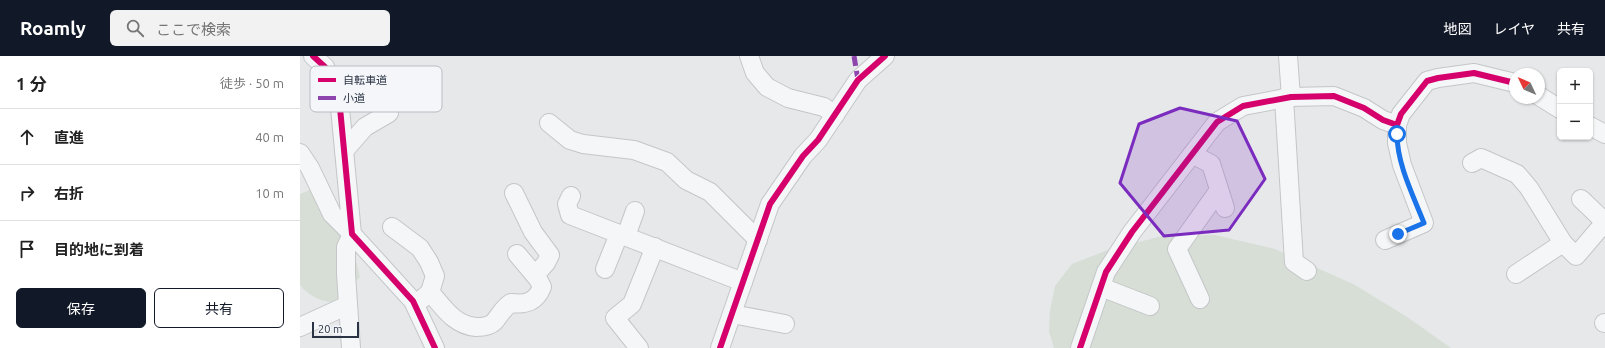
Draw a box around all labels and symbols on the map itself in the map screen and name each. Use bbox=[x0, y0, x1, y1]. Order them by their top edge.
legend bbox=[310, 66, 442, 112]
north arrow bbox=[1509, 68, 1545, 104]
text: 自転車道 bbox=[343, 74, 387, 86]
text: 小道 bbox=[343, 92, 365, 104]
route start bbox=[1388, 125, 1406, 143]
route end bbox=[1389, 225, 1407, 243]
scale bar bbox=[312, 320, 359, 339]

